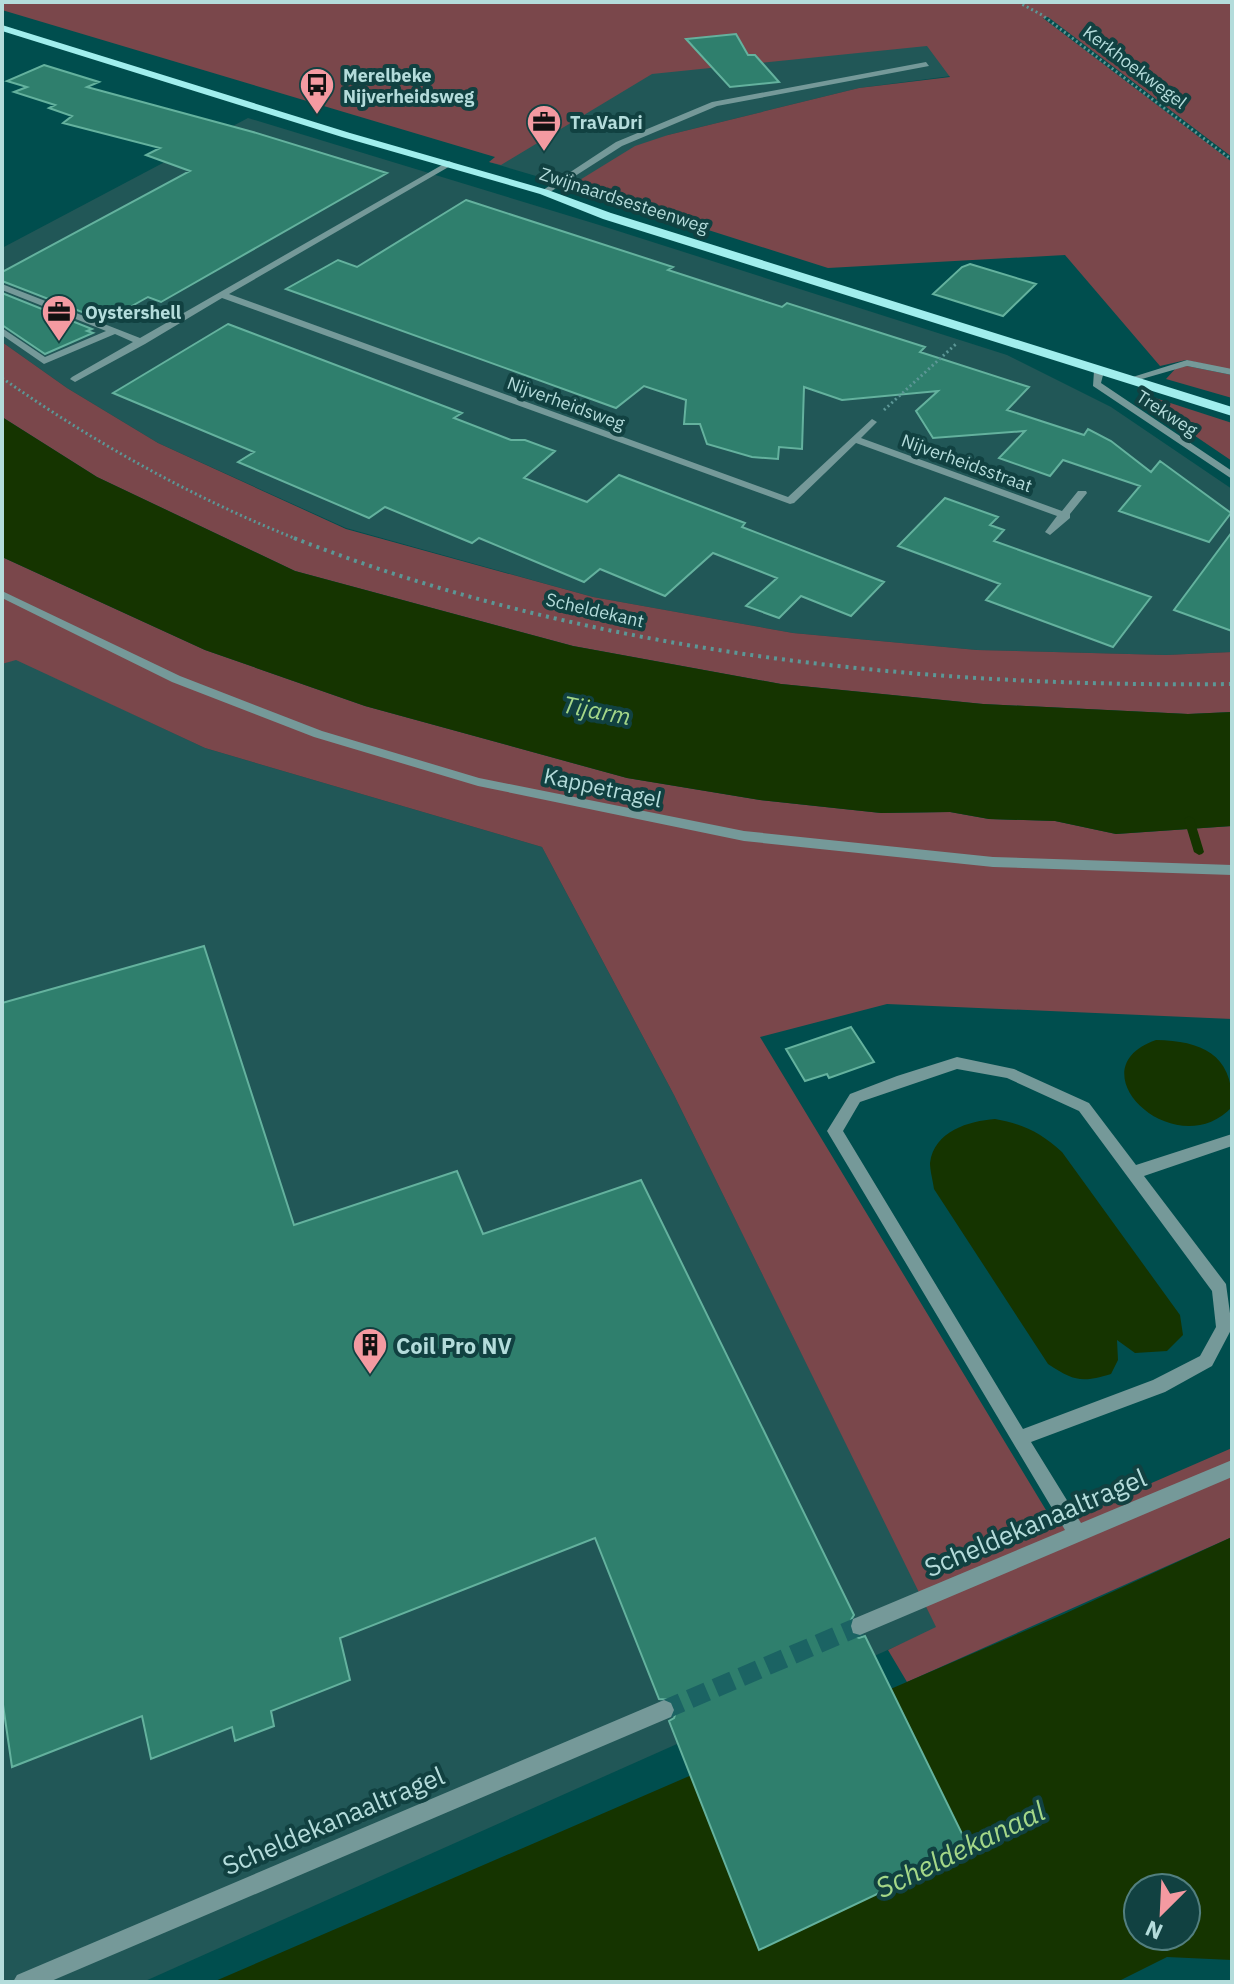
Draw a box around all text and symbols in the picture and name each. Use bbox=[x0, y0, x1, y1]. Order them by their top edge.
street label: Kerkhoekwegel bbox=[1078, 20, 1192, 114]
place label: Merelbeke Nijverheidsweg bbox=[343, 64, 474, 108]
bus stop icon: Merelbeke Nijverheidsweg bbox=[298, 66, 336, 116]
office icon: TraVaDri bbox=[525, 103, 563, 153]
place label: TraVaDri bbox=[570, 111, 643, 134]
street label: Zwijnaardsesteenweg bbox=[537, 162, 712, 238]
office icon: Oystershell bbox=[40, 293, 78, 343]
place label: Oystershell bbox=[85, 301, 182, 324]
street label: Nijverheidsweg bbox=[504, 371, 629, 435]
street label: Trekweg bbox=[1132, 385, 1202, 442]
street label: Nijverheidsstraat bbox=[898, 429, 1036, 497]
street label: Scheldekant bbox=[544, 588, 646, 632]
water label: Tijarm bbox=[560, 688, 634, 732]
street label: Kappetragel bbox=[541, 760, 665, 814]
building icon: Coil Pro NV bbox=[351, 1326, 389, 1376]
place label: Coil Pro NV bbox=[396, 1331, 512, 1360]
street label: Scheldekanaaltragel bbox=[919, 1460, 1151, 1584]
street label: Scheldekanaaltragel bbox=[217, 1758, 449, 1882]
water label: Scheldekanaal bbox=[869, 1792, 1051, 1906]
north arrow bbox=[1122, 1872, 1202, 1952]
text: N bbox=[1140, 1914, 1167, 1947]

